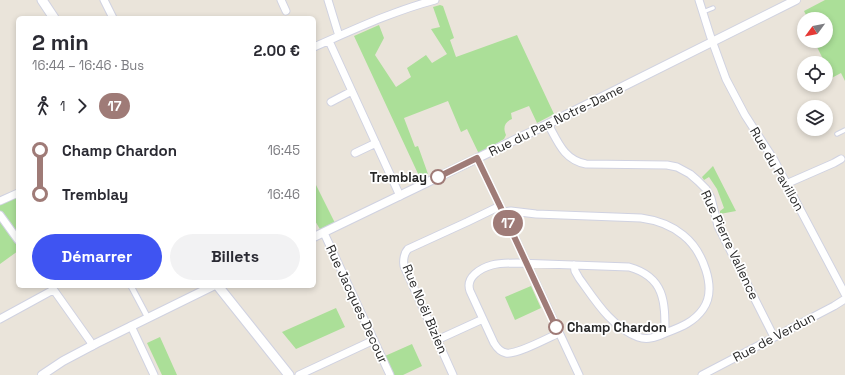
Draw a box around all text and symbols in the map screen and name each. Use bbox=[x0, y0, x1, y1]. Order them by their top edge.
north arrow bbox=[797, 12, 833, 48]
map controls bbox=[797, 12, 833, 136]
text: 2 min bbox=[32, 28, 89, 56]
text: 2.00 € bbox=[253, 41, 300, 60]
button: locate bbox=[797, 56, 833, 92]
text: 16:44 – 16:46 · Bus bbox=[32, 57, 144, 74]
street label: Rue du Pas Notre-Dame bbox=[486, 80, 626, 160]
icon: walk bbox=[32, 95, 54, 117]
icon: forward bbox=[71, 95, 93, 117]
text: 17 bbox=[107, 97, 122, 115]
text: 1 bbox=[60, 98, 65, 115]
button: layers bbox=[797, 100, 833, 136]
street label: Rue du Pavillon bbox=[746, 124, 808, 214]
text: Champ Chardon bbox=[62, 141, 177, 160]
text: 16:45 bbox=[267, 142, 300, 159]
place label: Tremblay bbox=[370, 169, 427, 186]
marker: Tremblay bbox=[430, 169, 446, 185]
text: Tremblay bbox=[62, 185, 128, 204]
text: 16:46 bbox=[267, 186, 300, 203]
street label: Rue Pierre Vallence bbox=[697, 188, 763, 302]
line badge: 17 bbox=[490, 210, 526, 236]
text: 17 bbox=[501, 214, 515, 232]
button: Démarrer bbox=[32, 234, 162, 280]
button: Billets bbox=[170, 234, 300, 280]
street label: Rue Jacques Decour bbox=[322, 242, 392, 366]
street label: Rue Noël Bizien bbox=[399, 262, 451, 356]
street label: Rue de Verdun bbox=[730, 308, 818, 366]
marker: Champ Chardon bbox=[548, 319, 564, 335]
place label: Champ Chardon bbox=[567, 319, 667, 336]

